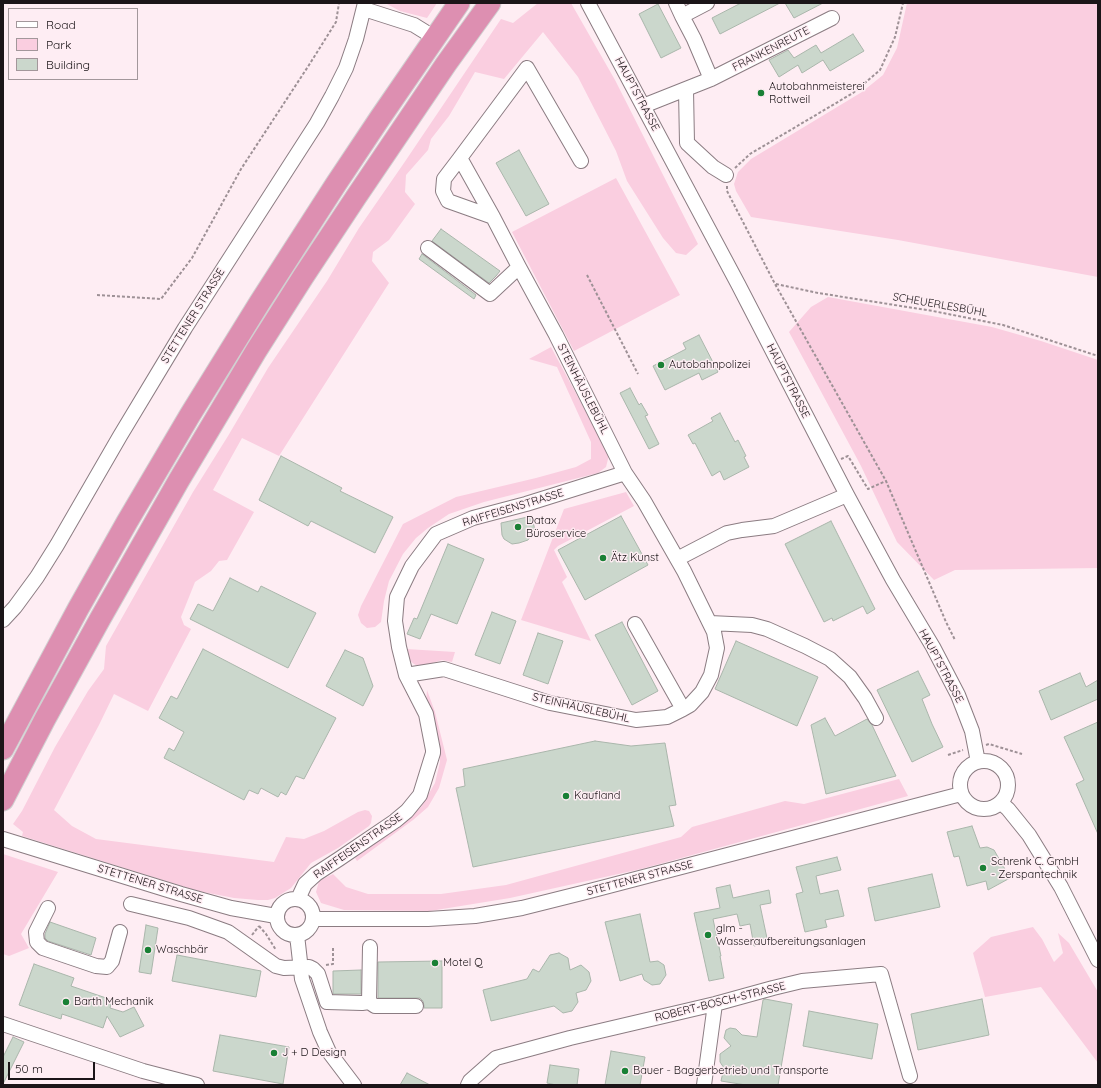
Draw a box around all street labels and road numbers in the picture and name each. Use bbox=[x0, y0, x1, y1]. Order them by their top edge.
street label: FRANKENREUTE bbox=[730, 24, 812, 74]
street label: HAUPTSTRASSE bbox=[612, 55, 662, 133]
street label: STETTENER STRASSE bbox=[158, 266, 228, 366]
street label: SCHEUERLESBÜHL bbox=[892, 290, 988, 320]
street label: STEINHÄUSLEBÜHL bbox=[554, 342, 612, 436]
street label: HAUPTSTRASSE bbox=[764, 342, 812, 420]
street label: RAIFFEISENSTRASSE bbox=[461, 486, 565, 530]
street label: HAUPTSTRASSE bbox=[916, 627, 966, 705]
street label: STEINHÄUSLEBÜHL bbox=[531, 690, 631, 726]
street label: RAIFFEISENSTRASSE bbox=[311, 810, 405, 882]
street label: STETTENER STRASSE bbox=[585, 857, 695, 899]
street label: STETTENER STRASSE bbox=[96, 862, 204, 906]
street label: ROBERT-BOSCH-STRASSE bbox=[653, 979, 787, 1025]

